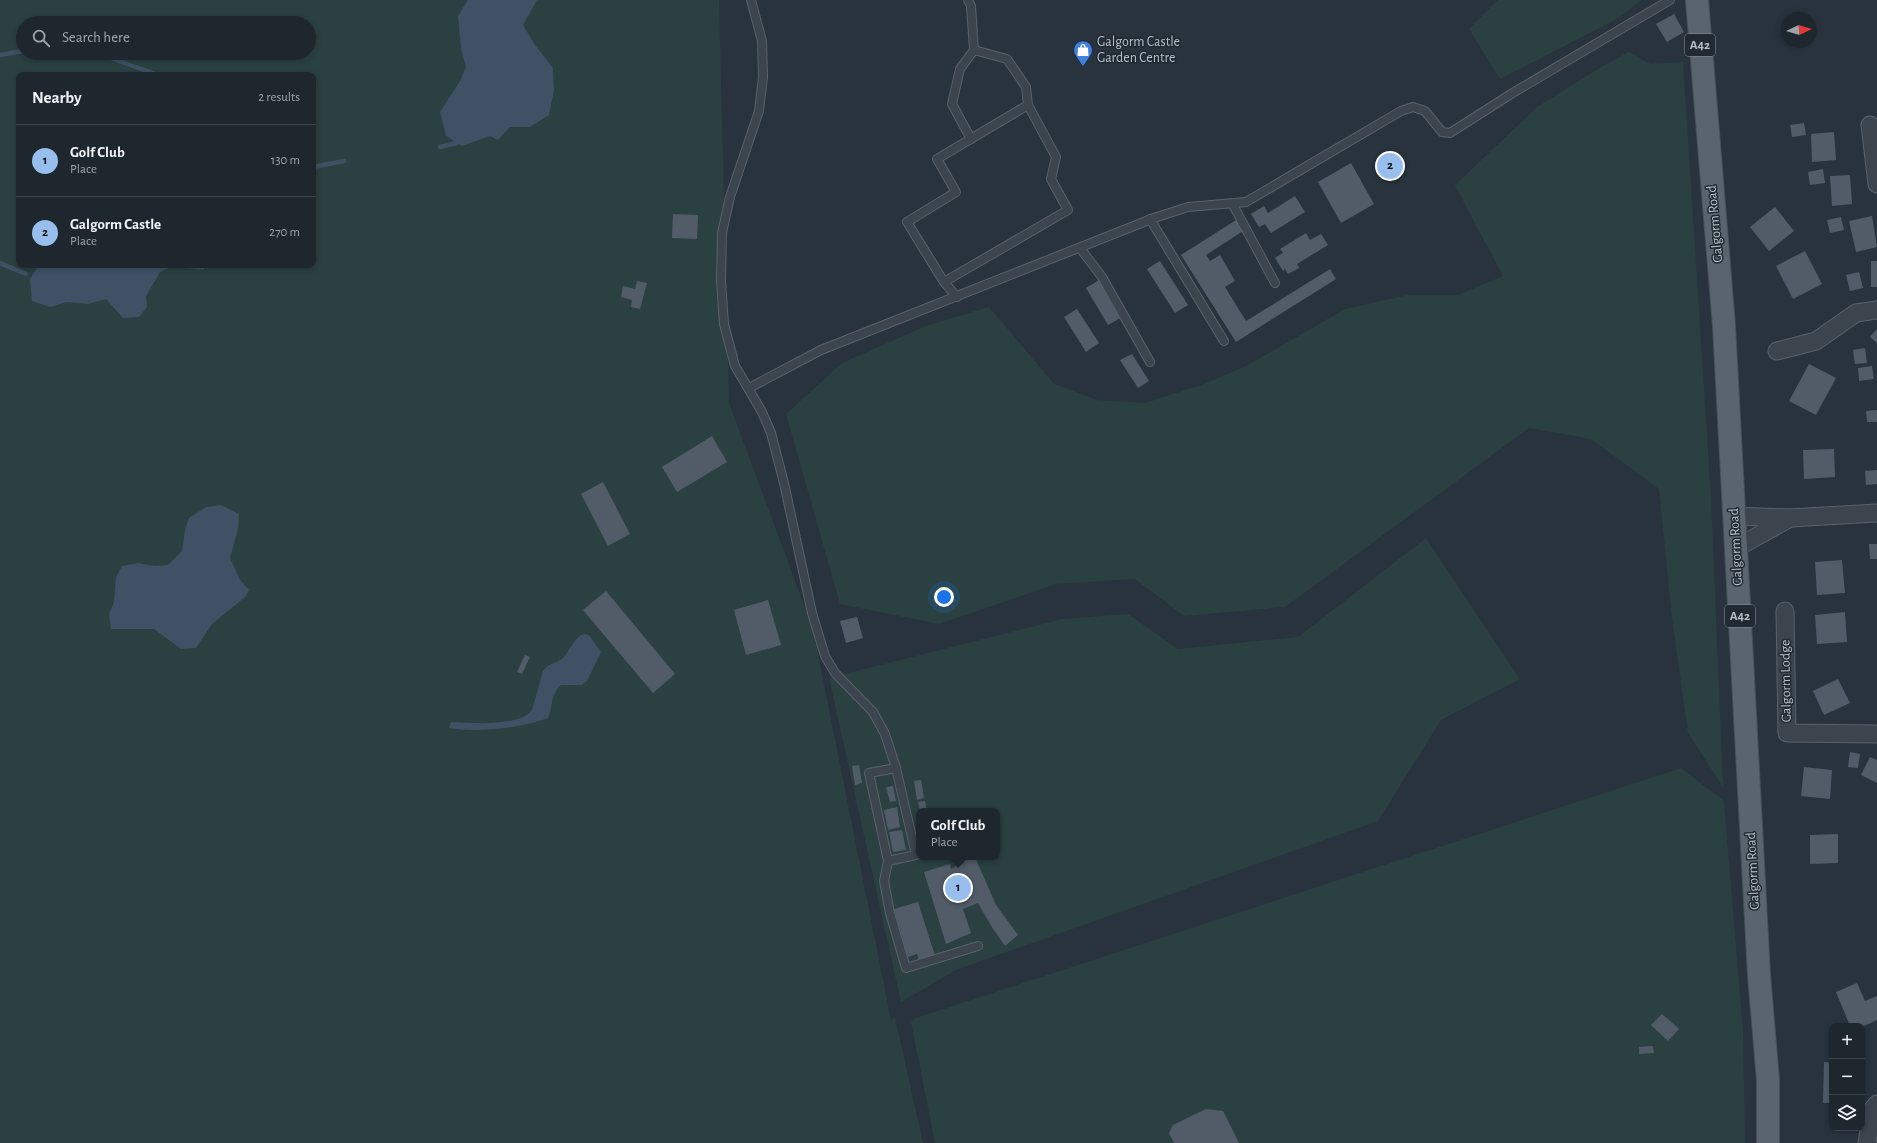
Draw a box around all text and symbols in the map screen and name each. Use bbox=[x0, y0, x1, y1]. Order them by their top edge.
north arrow bbox=[1781, 12, 1817, 48]
search box bbox=[16, 16, 316, 60]
icon: search bbox=[30, 27, 52, 49]
text: Search here bbox=[62, 30, 130, 45]
road number: A42 bbox=[1685, 34, 1715, 56]
place label: Galgorm Castle Garden Centre bbox=[1097, 35, 1180, 65]
shop icon: Galgorm Castle Garden Centre bbox=[1072, 39, 1094, 67]
text: Nearby bbox=[32, 89, 82, 106]
text: 2 results bbox=[258, 91, 300, 104]
text: Golf Club bbox=[70, 145, 125, 160]
pin: 2 bbox=[1377, 151, 1403, 181]
text: 1 bbox=[43, 154, 47, 167]
text: 130 m bbox=[271, 154, 300, 167]
text: Place bbox=[70, 163, 97, 176]
street label: Galgorm Road bbox=[1705, 185, 1725, 263]
text: Galgorm Castle bbox=[70, 217, 161, 232]
text: 2 bbox=[42, 226, 48, 239]
text: 270 m bbox=[269, 226, 300, 239]
text: Place bbox=[70, 235, 97, 248]
street label: Galgorm Road bbox=[1727, 508, 1745, 586]
your location bbox=[934, 587, 954, 607]
road number: A42 bbox=[1725, 605, 1755, 627]
street label: Galgorm Lodge bbox=[1778, 639, 1794, 723]
popup bbox=[916, 808, 1000, 860]
text: Golf Club bbox=[931, 818, 985, 833]
street label: Galgorm Road bbox=[1744, 832, 1762, 910]
text: Place bbox=[931, 836, 958, 849]
pin: 1 bbox=[945, 873, 971, 903]
map controls bbox=[1829, 1023, 1865, 1131]
button: + bbox=[1829, 1023, 1865, 1059]
button: − bbox=[1829, 1059, 1865, 1095]
button: layers bbox=[1829, 1095, 1865, 1131]

